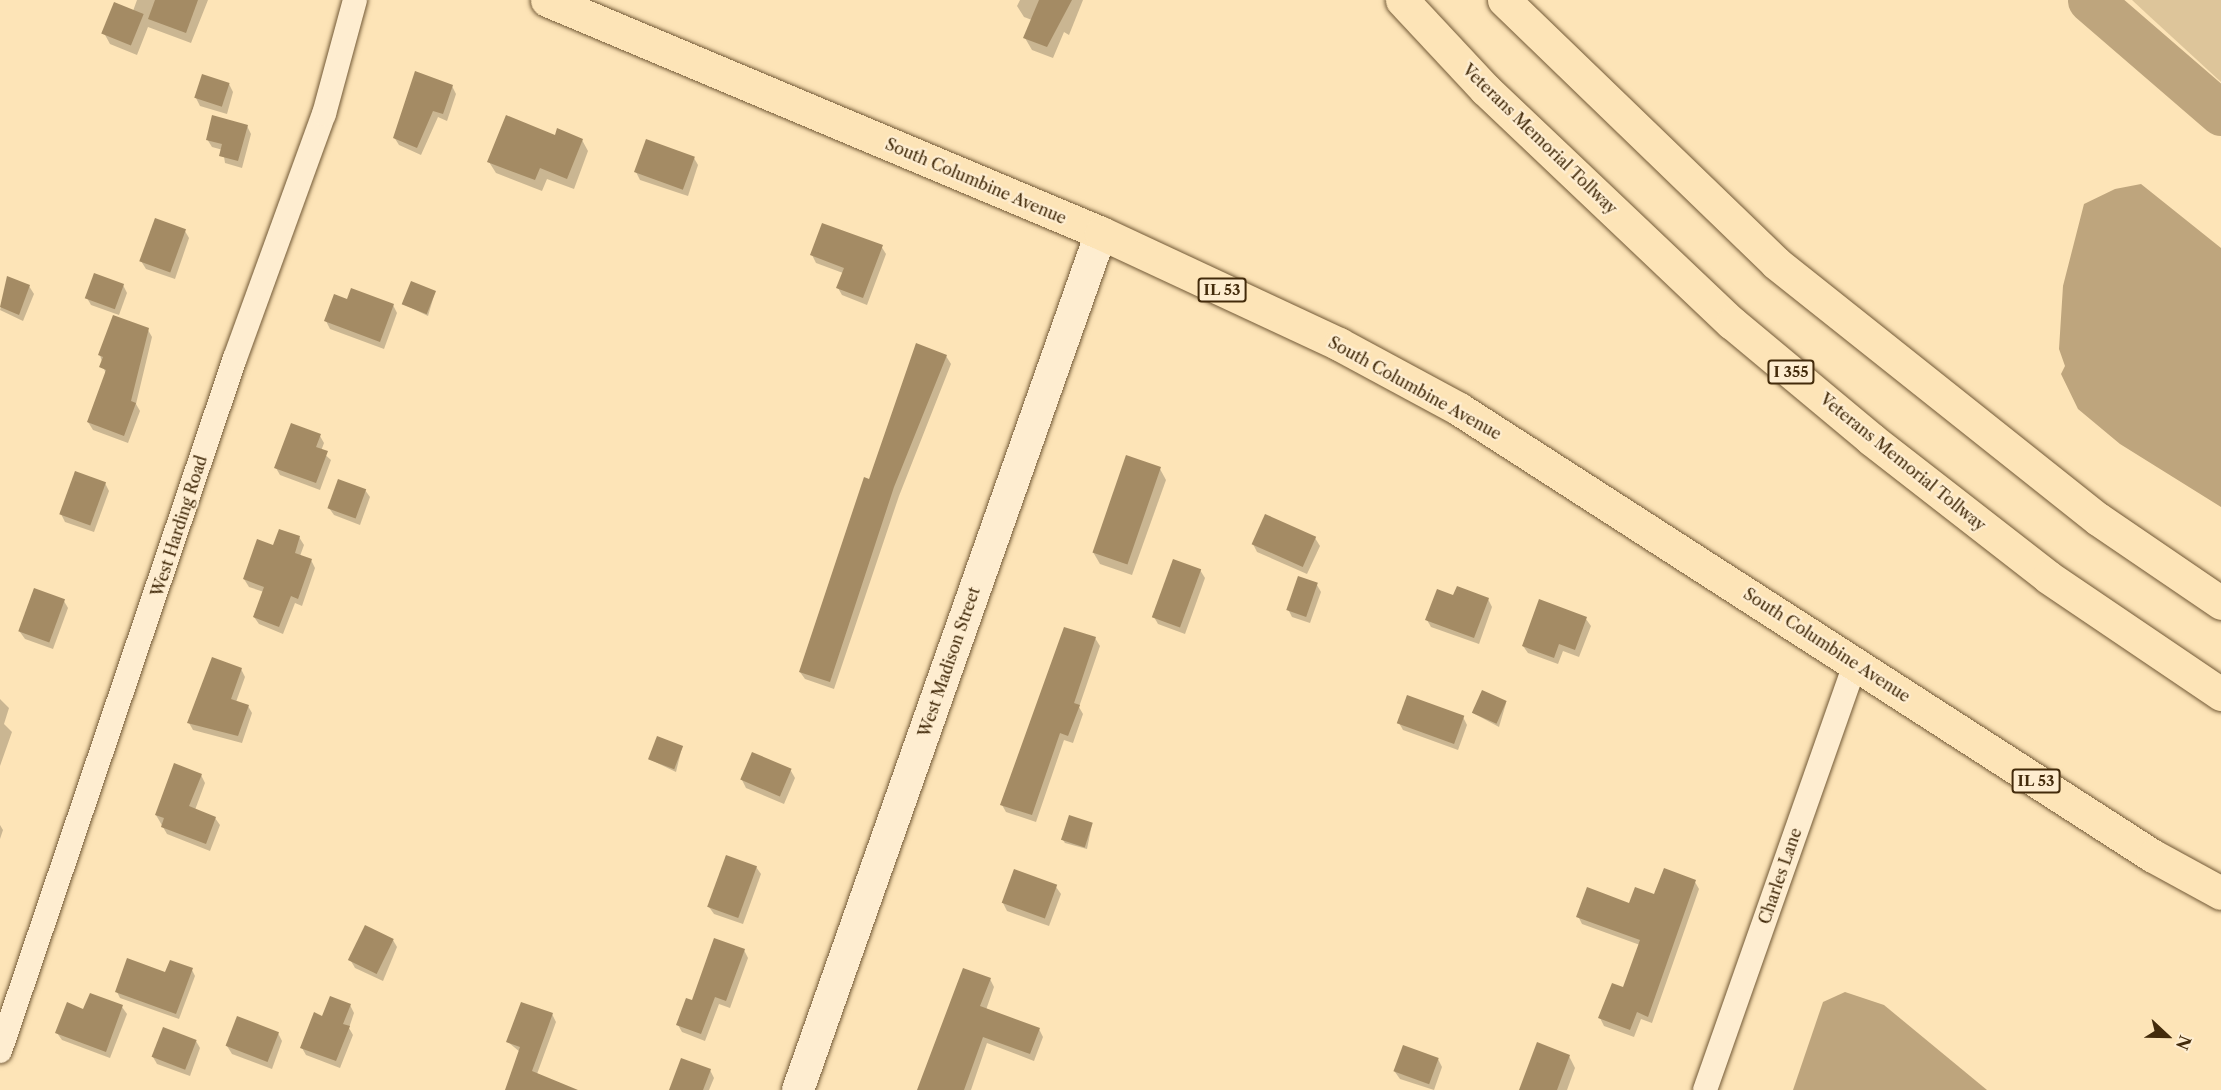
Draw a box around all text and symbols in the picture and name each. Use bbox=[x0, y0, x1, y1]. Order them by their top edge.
street label: Veterans Memorial Tollway bbox=[1459, 60, 1621, 218]
street label: South Columbine Avenue bbox=[882, 134, 1070, 228]
road number: IL 53 bbox=[1196, 278, 1248, 302]
street label: South Columbine Avenue bbox=[1325, 332, 1505, 444]
road number: I 355 bbox=[1767, 360, 1815, 384]
street label: Veterans Memorial Tollway bbox=[1816, 389, 1990, 535]
street label: West Harding Road bbox=[147, 453, 211, 599]
street label: West Madison Street bbox=[914, 584, 984, 740]
street label: South Columbine Avenue bbox=[1740, 584, 1914, 706]
road number: IL 53 bbox=[2010, 769, 2062, 793]
street label: Charles Lane bbox=[1755, 825, 1805, 927]
north arrow bbox=[2137, 1006, 2197, 1066]
text: N bbox=[2172, 1033, 2196, 1053]

